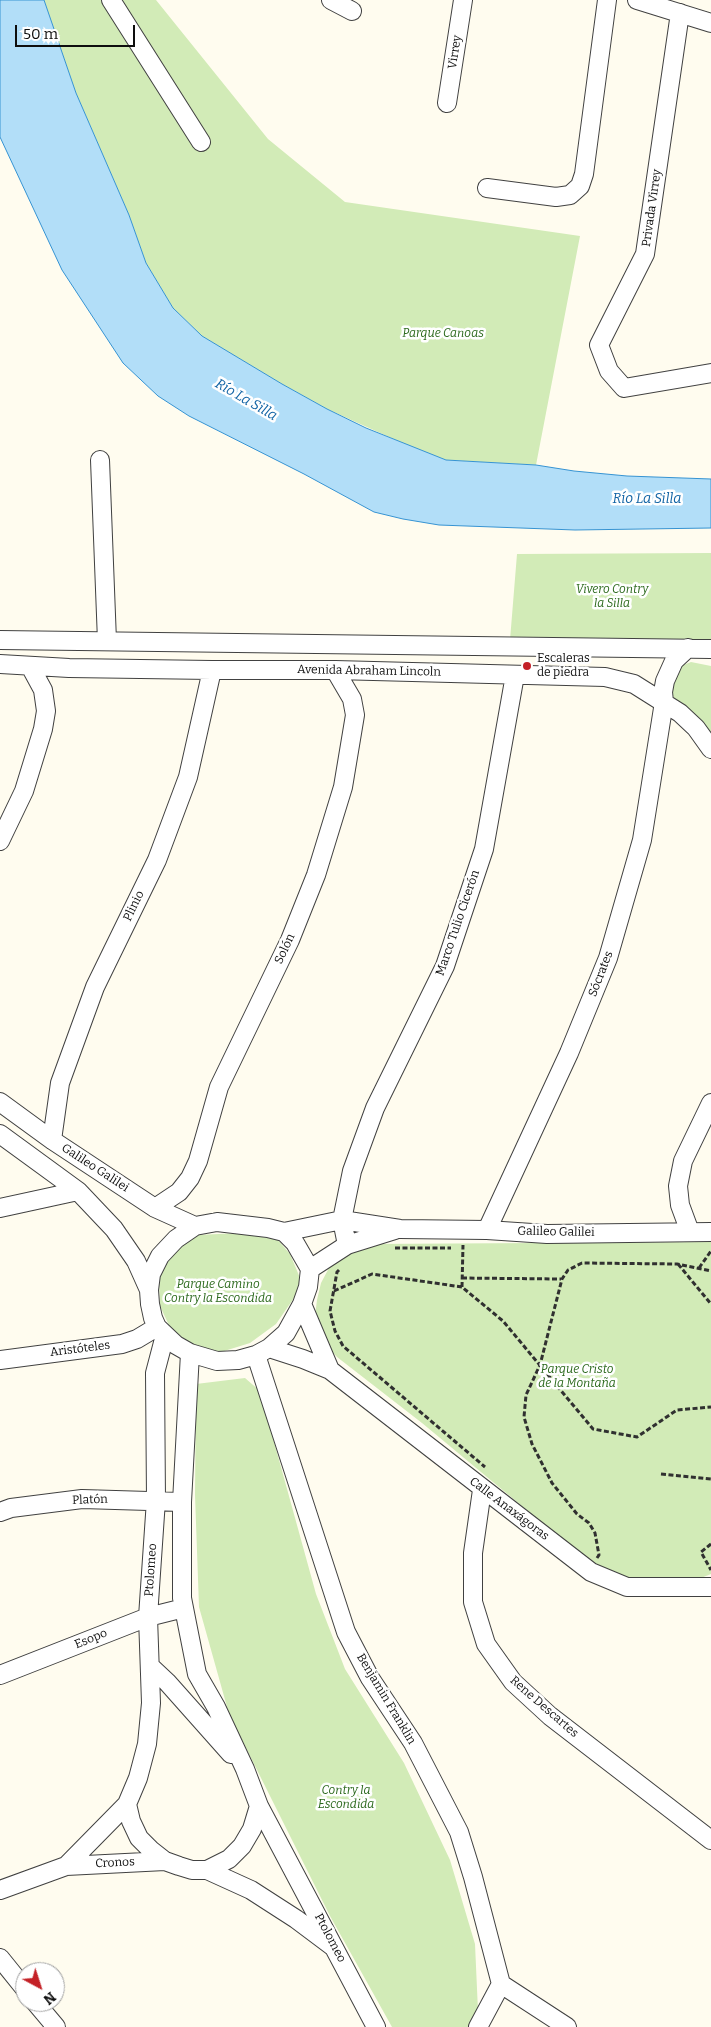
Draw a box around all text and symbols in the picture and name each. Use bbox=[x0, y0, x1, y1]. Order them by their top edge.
scale bar bbox=[18, 15, 138, 47]
text: 50 m bbox=[23, 25, 58, 43]
street label: Virrey bbox=[445, 34, 465, 70]
street label: Privada Virrey bbox=[639, 168, 665, 248]
park label: Parque Canoas bbox=[402, 327, 484, 341]
water label: Río La Silla bbox=[212, 375, 280, 425]
water label: Río La Silla bbox=[613, 491, 681, 507]
park label: Vivero Contry la Silla bbox=[576, 583, 648, 611]
place label: Escaleras de piedra bbox=[537, 652, 590, 680]
marker: Escaleras de piedra bbox=[521, 660, 533, 672]
street label: Avenida Abraham Lincoln bbox=[297, 663, 441, 679]
street label: Marco Tulio Cicerón bbox=[433, 868, 483, 978]
street label: Plinio bbox=[120, 888, 148, 924]
street label: Solón bbox=[272, 932, 298, 966]
street label: Sócrates bbox=[586, 949, 616, 999]
street label: Galileo Galilei bbox=[59, 1141, 131, 1195]
street label: Galileo Galilei bbox=[517, 1224, 595, 1240]
park label: Parque Camino Contry la Escondida bbox=[164, 1278, 272, 1306]
street label: Aristóteles bbox=[49, 1338, 111, 1360]
park label: Parque Cristo de la Montaña bbox=[538, 1363, 616, 1391]
street label: Calle Anaxágoras bbox=[466, 1474, 552, 1544]
street label: Platón bbox=[72, 1492, 108, 1508]
street label: Ptolomeo bbox=[142, 1543, 160, 1597]
street label: Esopo bbox=[73, 1626, 109, 1652]
street label: Benjamin Franklin bbox=[353, 1651, 419, 1747]
street label: Rene Descartes bbox=[507, 1673, 581, 1741]
park label: Contry la Escondida bbox=[318, 1784, 374, 1812]
street label: Cronos bbox=[95, 1855, 135, 1871]
street label: Ptolomeo bbox=[311, 1911, 349, 1965]
north arrow bbox=[15, 1962, 65, 2012]
text: N bbox=[40, 1988, 59, 2008]

